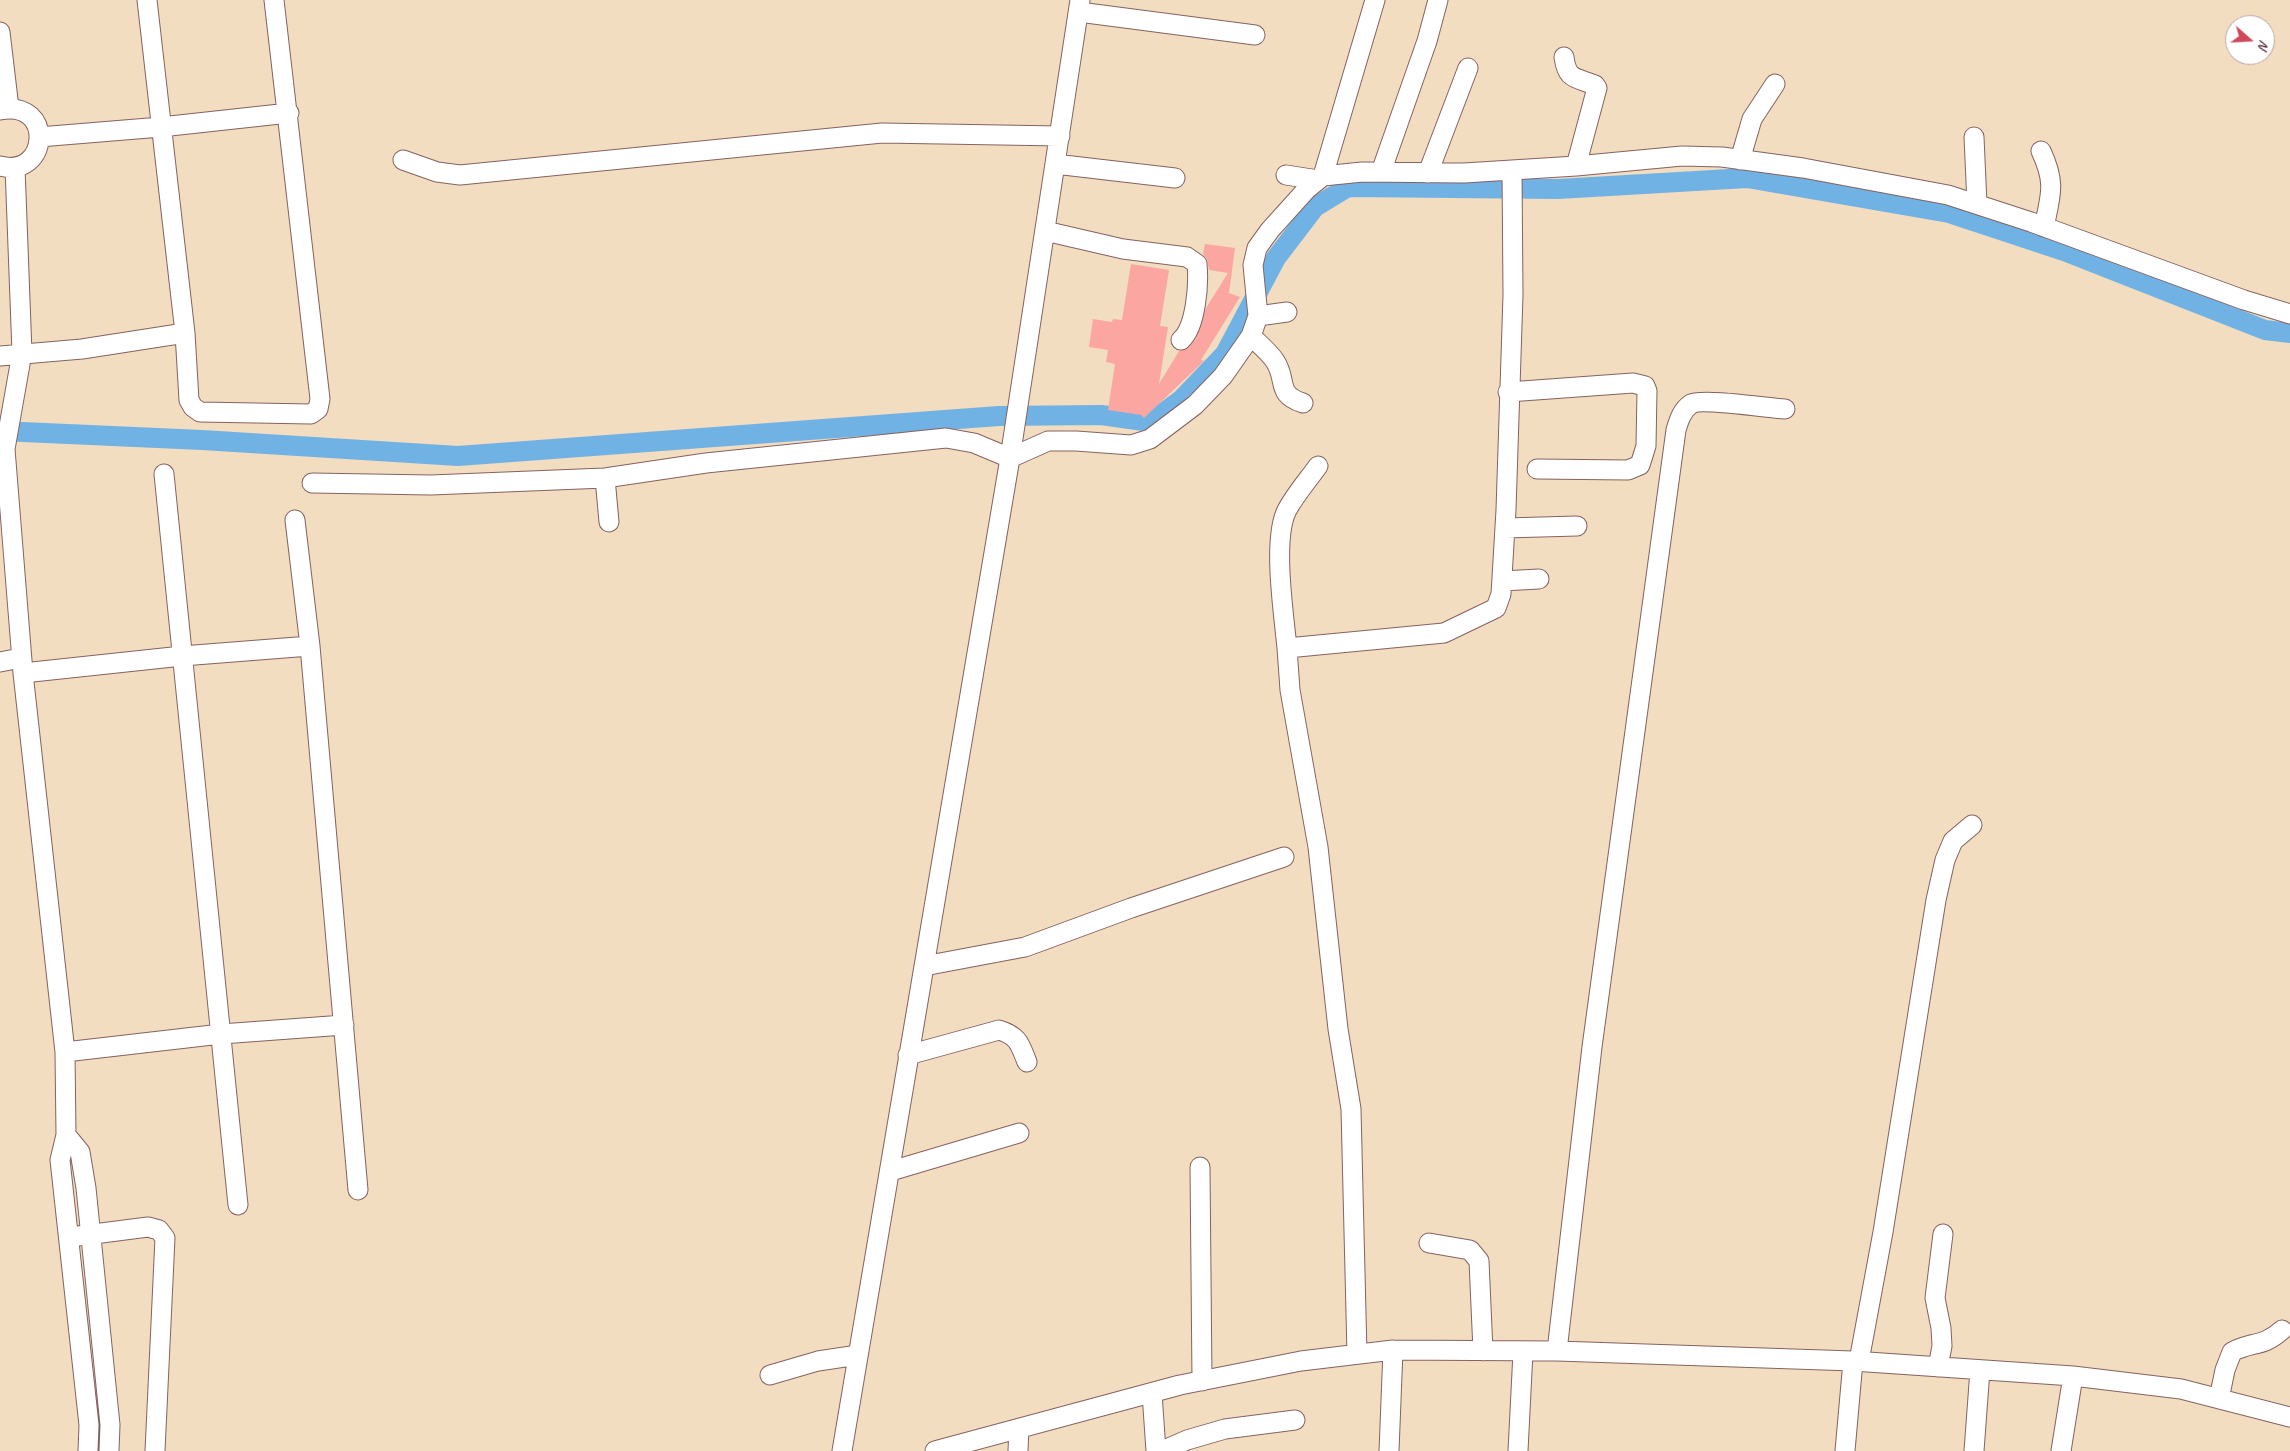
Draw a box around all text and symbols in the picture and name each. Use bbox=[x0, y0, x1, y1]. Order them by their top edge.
north arrow bbox=[2225, 15, 2275, 65]
text: N bbox=[2254, 38, 2273, 52]

